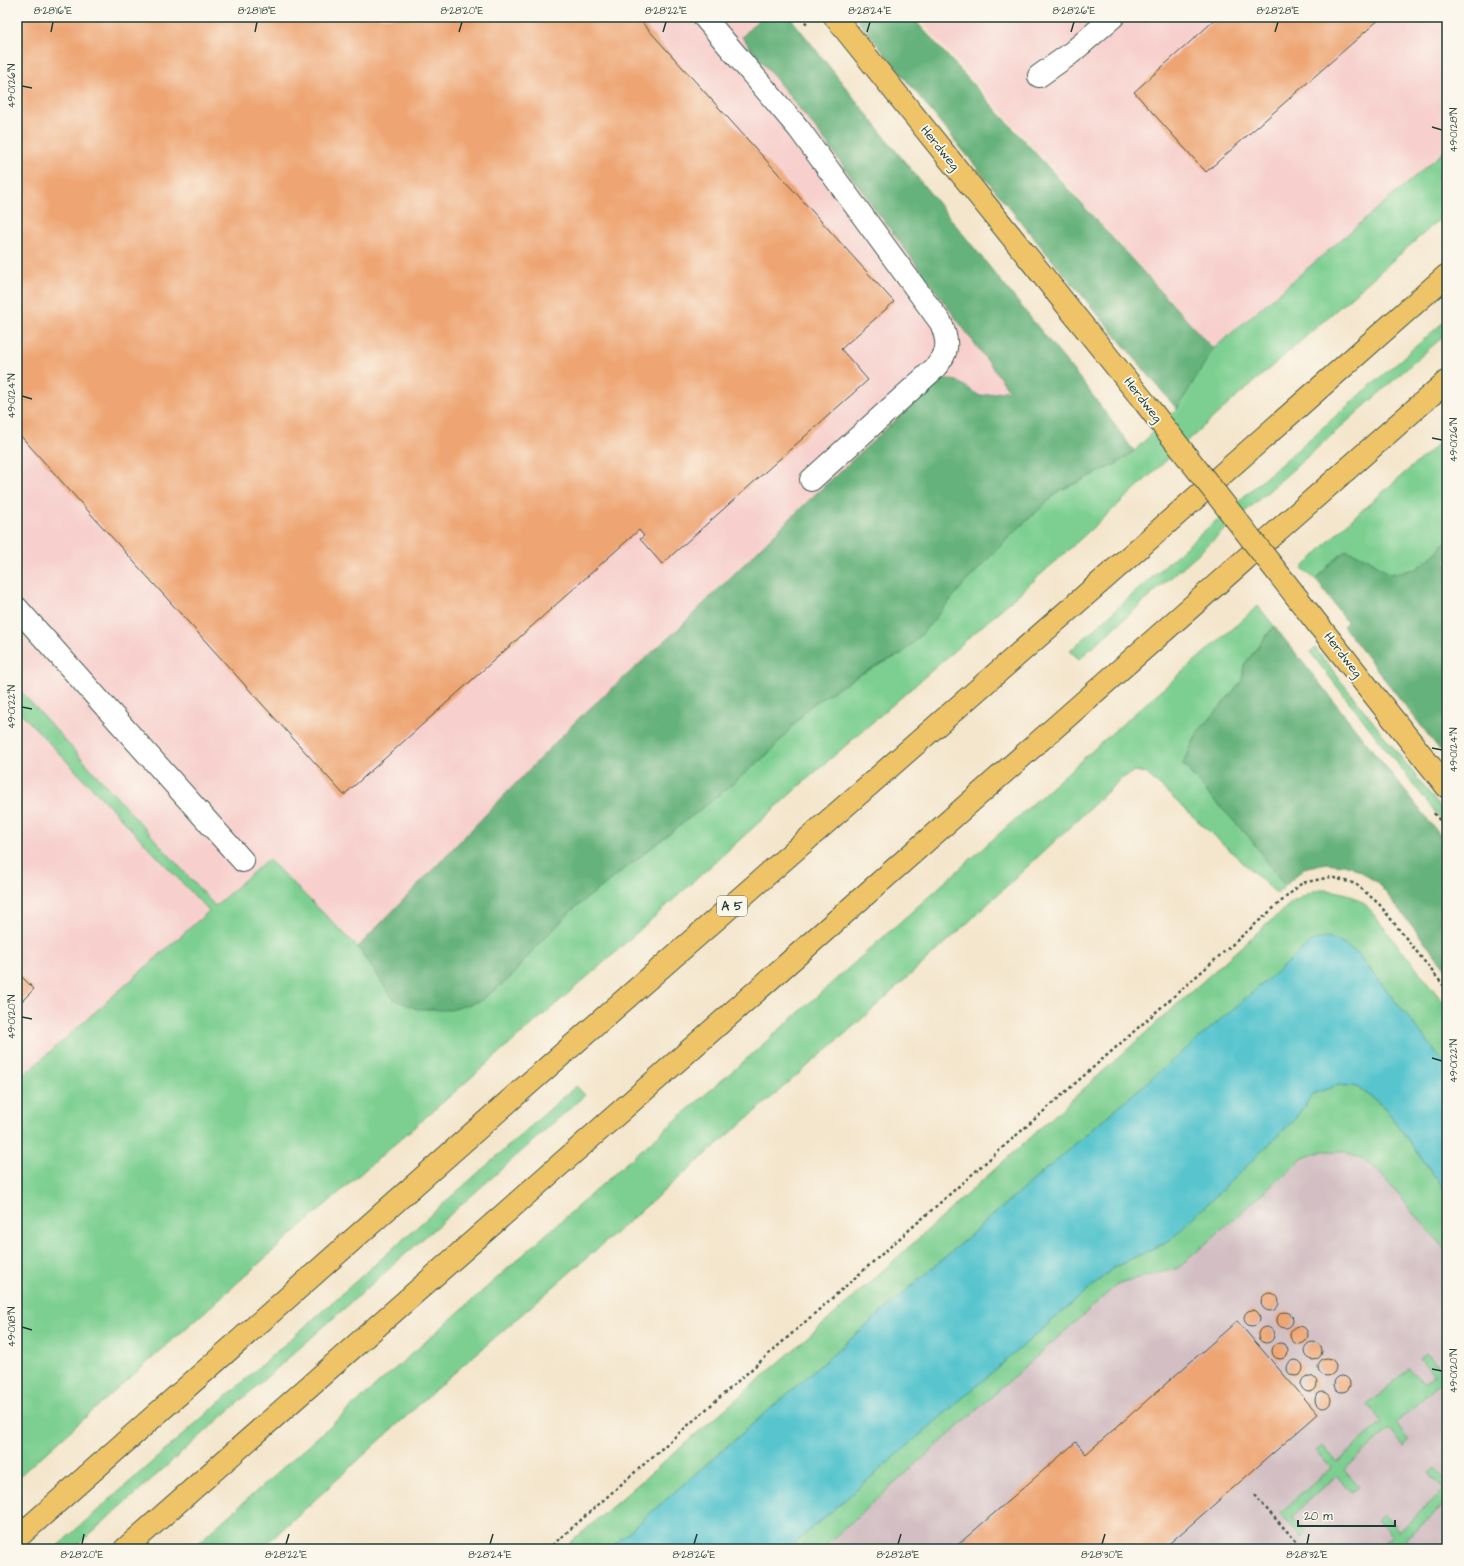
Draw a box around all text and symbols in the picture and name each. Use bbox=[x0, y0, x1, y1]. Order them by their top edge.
text: 8°28'16"E bbox=[34, 4, 72, 18]
text: 8°28'18"E bbox=[238, 4, 276, 18]
text: 8°28'20"E bbox=[441, 4, 483, 18]
text: 8°28'22"E bbox=[645, 4, 687, 18]
text: 8°28'24"E bbox=[848, 4, 892, 18]
text: 8°28'26"E bbox=[1053, 4, 1095, 18]
text: 8°28'28"E bbox=[1257, 4, 1300, 18]
text: 49°01'26"N bbox=[5, 64, 19, 108]
text: 49°01'28"N bbox=[1447, 108, 1461, 152]
street label: Herdweg bbox=[916, 122, 964, 175]
text: 49°01'24"N bbox=[5, 373, 19, 419]
street label: Herdweg bbox=[1119, 374, 1167, 427]
text: 49°01'26"N bbox=[1447, 418, 1461, 462]
street label: Herdweg bbox=[1319, 629, 1367, 682]
text: 49°01'22"N bbox=[5, 685, 19, 729]
text: 49°01'24"N bbox=[1447, 727, 1461, 773]
road number: A 5 bbox=[717, 896, 747, 916]
text: 49°01'20"N bbox=[5, 995, 19, 1039]
text: 49°01'22"N bbox=[1447, 1039, 1461, 1083]
text: 49°01'18"N bbox=[5, 1307, 19, 1347]
text: 49°01'20"N bbox=[1447, 1349, 1461, 1393]
scale bar bbox=[1298, 1502, 1395, 1528]
text: 20 m bbox=[1304, 1508, 1333, 1525]
text: 8°28'20"E bbox=[61, 1548, 103, 1562]
text: 8°28'22"E bbox=[265, 1548, 307, 1562]
text: 8°28'24"E bbox=[468, 1548, 512, 1562]
text: 8°28'26"E bbox=[673, 1548, 715, 1562]
text: 8°28'28"E bbox=[877, 1548, 920, 1562]
text: 8°28'30"E bbox=[1081, 1548, 1123, 1562]
text: 8°28'32"E bbox=[1286, 1548, 1328, 1562]

